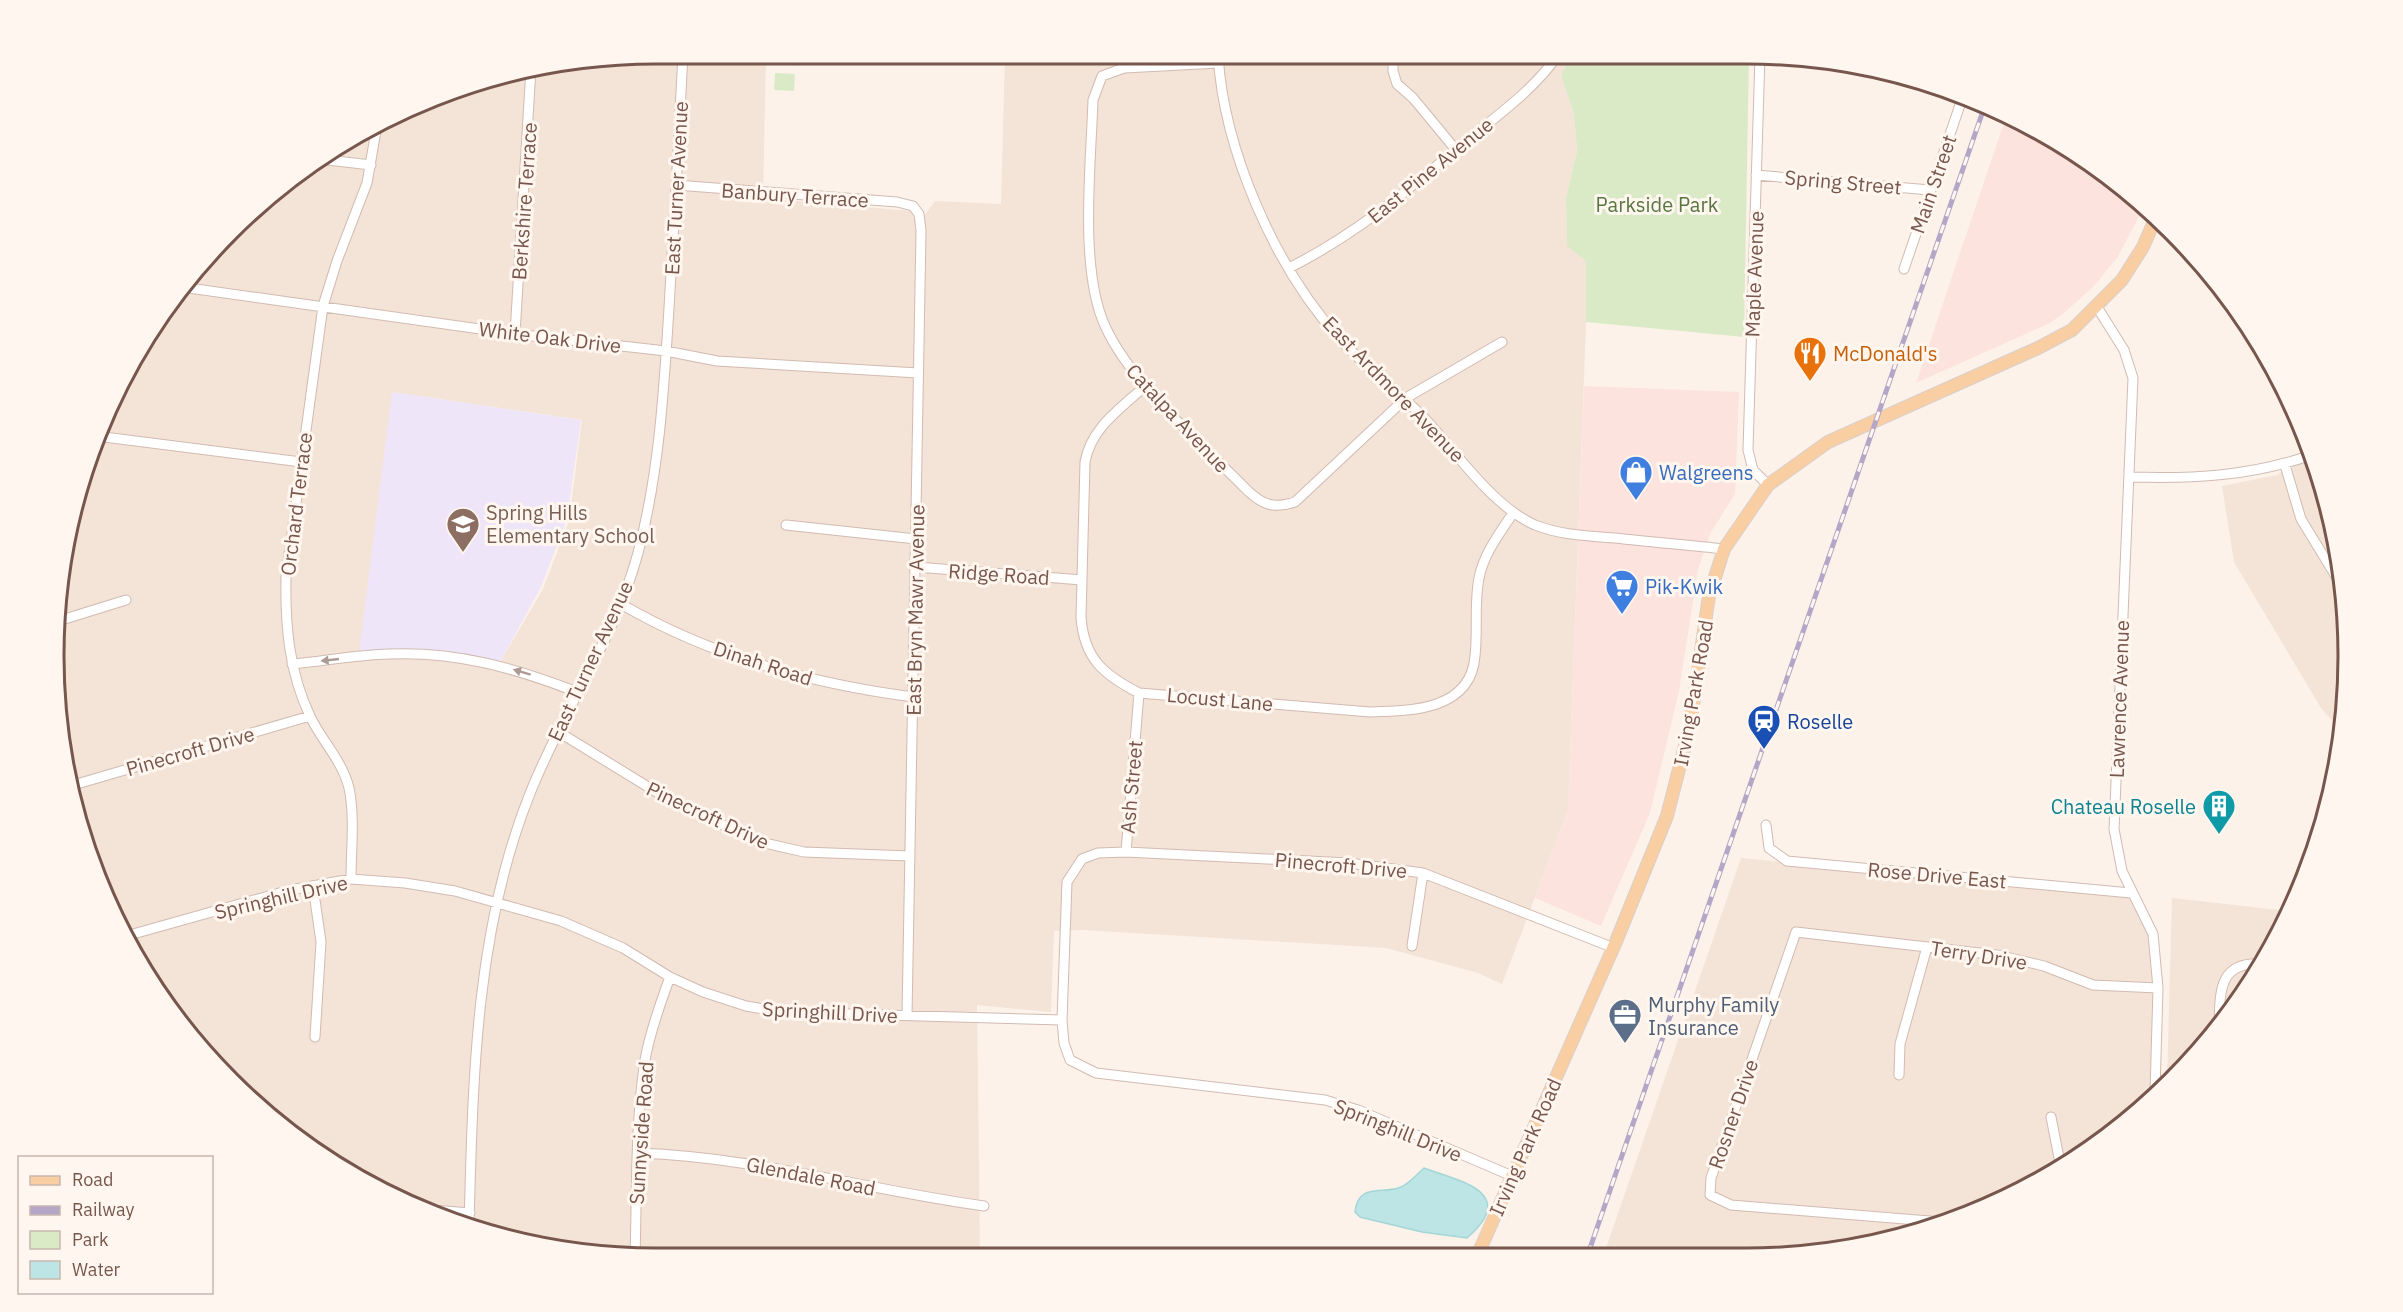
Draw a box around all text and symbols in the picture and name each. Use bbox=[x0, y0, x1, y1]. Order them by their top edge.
street label: East Turner Avenue bbox=[658, 100, 694, 276]
street label: East Pine Avenue bbox=[1361, 111, 1499, 229]
street label: Berkshire Terrace bbox=[505, 121, 543, 281]
street label: Main Street bbox=[1903, 131, 1963, 237]
street label: Spring Street bbox=[1784, 163, 1902, 201]
street label: Banbury Terrace bbox=[720, 176, 870, 214]
park label: Parkside Park bbox=[1596, 191, 1719, 218]
street label: Maple Avenue bbox=[1738, 210, 1770, 338]
street label: East Ardmore Avenue bbox=[1317, 310, 1471, 468]
street label: White Oak Drive bbox=[477, 315, 623, 359]
restaurant icon: McDonald's bbox=[1792, 335, 1828, 382]
place label: McDonald's bbox=[1833, 340, 1938, 367]
street label: Catalpa Avenue bbox=[1120, 358, 1236, 478]
street label: Orchard Terrace bbox=[274, 431, 318, 577]
shop icon: Walgreens bbox=[1618, 454, 1654, 501]
place label: Walgreens bbox=[1659, 459, 1754, 486]
place label: Spring Hills Elementary School bbox=[486, 499, 655, 549]
street label: East Bryn Mawr Avenue bbox=[900, 504, 930, 716]
school or university icon: Spring Hills Elementary School bbox=[445, 506, 481, 553]
street label: Ridge Road bbox=[947, 557, 1051, 591]
supermarket icon: Pik-Kwik bbox=[1604, 568, 1640, 615]
place label: Pik-Kwik bbox=[1645, 573, 1724, 600]
street label: East Turner Avenue bbox=[541, 576, 639, 746]
street label: Irving Park Road bbox=[1667, 618, 1719, 768]
street label: Lawrence Avenue bbox=[2103, 620, 2135, 778]
street label: Dinah Road bbox=[710, 634, 816, 692]
one-way arrow bbox=[320, 655, 339, 665]
one-way arrow bbox=[513, 667, 531, 676]
street label: Locust Lane bbox=[1166, 681, 1274, 717]
station icon: Roselle bbox=[1746, 703, 1782, 750]
place label: Roselle bbox=[1787, 708, 1853, 735]
street label: Pinecroft Drive bbox=[123, 720, 257, 782]
street label: Ash Street bbox=[1113, 739, 1149, 835]
street label: Pinecroft Drive bbox=[642, 775, 774, 855]
building icon: Chateau Roselle bbox=[2201, 788, 2237, 835]
place label: Chateau Roselle bbox=[2051, 793, 2196, 820]
street label: Pinecroft Drive bbox=[1274, 846, 1408, 884]
street label: Rose Drive East bbox=[1866, 855, 2008, 895]
street label: Springhill Drive bbox=[212, 869, 350, 925]
street label: Terry Drive bbox=[1929, 934, 2029, 976]
place label: Murphy Family Insurance bbox=[1648, 991, 1779, 1041]
street label: Springhill Drive bbox=[762, 995, 899, 1029]
office icon: Murphy Family Insurance bbox=[1607, 997, 1643, 1044]
street label: Rosner Drive bbox=[1702, 1056, 1764, 1172]
street label: Sunnyside Road bbox=[623, 1060, 659, 1206]
street label: Irving Park Road bbox=[1483, 1074, 1567, 1220]
street label: Springhill Drive bbox=[1330, 1092, 1466, 1168]
street label: Glendale Road bbox=[744, 1150, 878, 1202]
legend bbox=[18, 1156, 213, 1294]
text: Road bbox=[72, 1168, 113, 1191]
text: Railway bbox=[72, 1198, 134, 1221]
text: Park bbox=[72, 1228, 109, 1251]
text: Water bbox=[72, 1258, 121, 1281]

